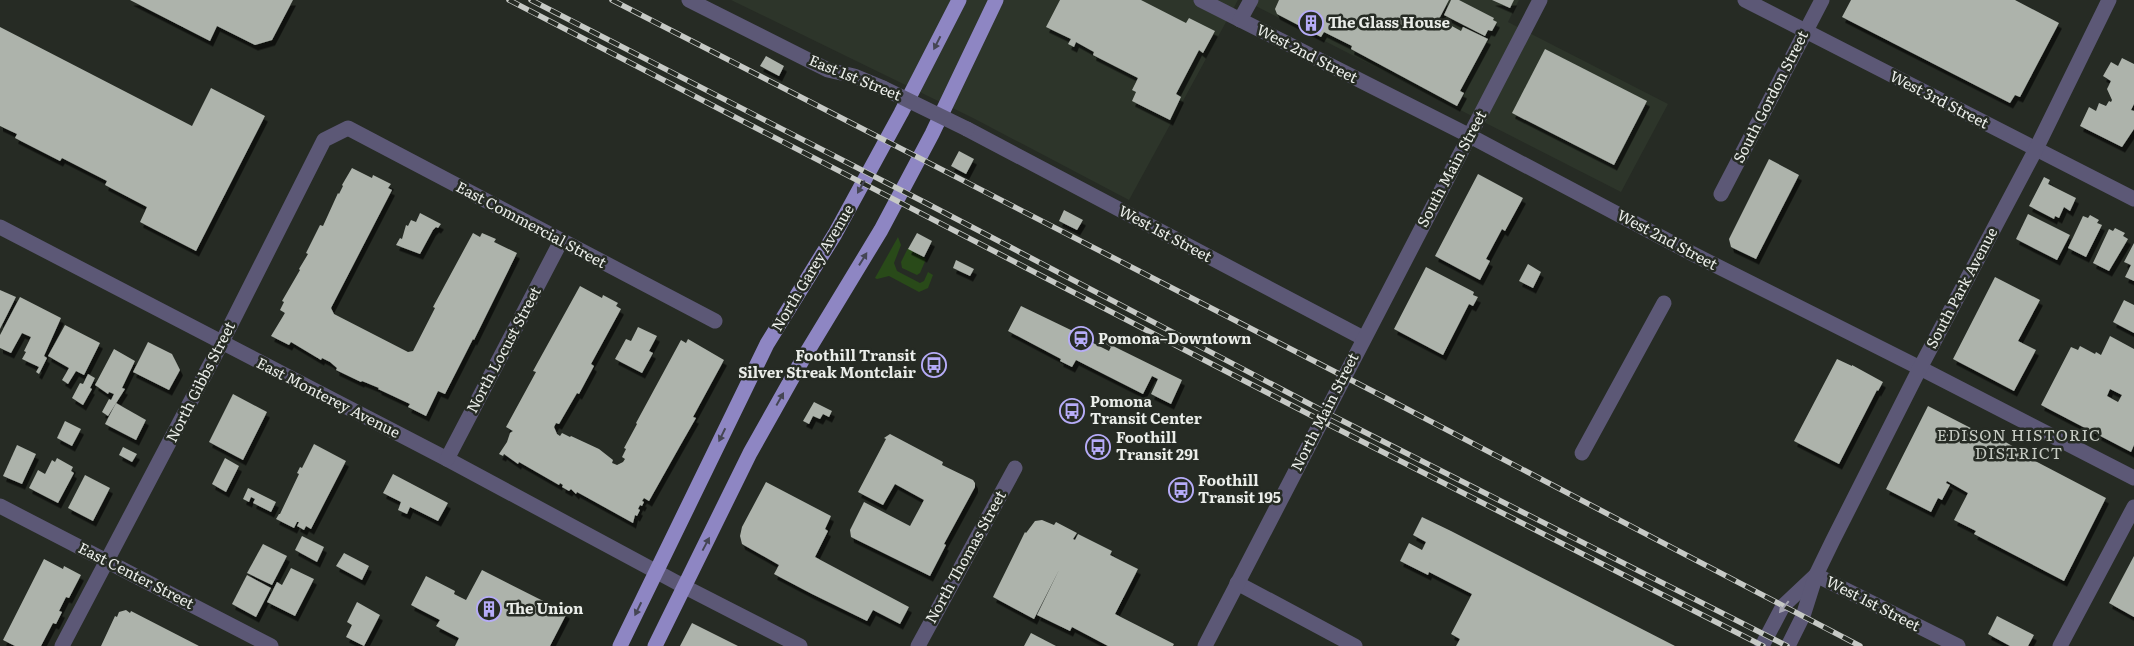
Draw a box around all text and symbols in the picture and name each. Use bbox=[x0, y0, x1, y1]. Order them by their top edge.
building icon: The Glass House bbox=[1298, 10, 1324, 36]
place label: The Glass House bbox=[1328, 10, 1450, 33]
street label: West 2nd Street bbox=[1253, 17, 1362, 88]
street label: South Gordon Street bbox=[1726, 26, 1813, 167]
one-way arrow bbox=[933, 36, 941, 51]
street label: East 1st Street bbox=[806, 48, 905, 106]
street label: West 3rd Street bbox=[1886, 64, 1993, 134]
street label: South Main Street bbox=[1410, 106, 1491, 231]
street label: East Commercial Street bbox=[452, 174, 611, 273]
one-way arrow bbox=[857, 180, 865, 194]
street label: West 1st Street bbox=[1115, 198, 1217, 267]
street label: North Garey Avenue bbox=[765, 199, 859, 335]
street label: West 2nd Street bbox=[1613, 203, 1722, 275]
street label: South Park Avenue bbox=[1919, 222, 2002, 352]
one-way arrow bbox=[859, 253, 868, 266]
street label: North Locust Street bbox=[460, 282, 546, 417]
street label: North Gibbs Street bbox=[159, 317, 240, 446]
station icon: Pomona–Downtown bbox=[1068, 326, 1094, 352]
place label: Pomona–Downtown bbox=[1098, 326, 1252, 349]
place label: Foothill Transit Silver Streak Montclair bbox=[738, 343, 916, 383]
street label: North Main Street bbox=[1284, 348, 1363, 475]
street label: East Monterey Avenue bbox=[253, 350, 405, 443]
bus stop icon: Foothill Transit Silver Streak Montclair bbox=[921, 352, 947, 378]
place label: Pomona Transit Center bbox=[1090, 389, 1202, 429]
one-way arrow bbox=[776, 392, 784, 406]
bus stop icon: Pomona Transit Center bbox=[1059, 398, 1085, 424]
district label: EDISON HISTORIC DISTRICT bbox=[1937, 422, 2101, 464]
place label: Foothill Transit 291 bbox=[1116, 425, 1199, 465]
one-way arrow bbox=[717, 428, 725, 442]
bus stop icon: Foothill Transit 291 bbox=[1085, 434, 1111, 460]
place label: Foothill Transit 195 bbox=[1198, 468, 1281, 508]
bus stop icon: Foothill Transit 195 bbox=[1168, 477, 1194, 503]
street label: North Thomas Street bbox=[919, 486, 1011, 627]
street label: East Center Street bbox=[75, 535, 199, 614]
one-way arrow bbox=[702, 536, 710, 551]
street label: West 1st Street bbox=[1823, 569, 1925, 636]
building icon: The Union bbox=[476, 596, 502, 622]
place label: The Union bbox=[506, 596, 584, 619]
one-way arrow bbox=[1779, 600, 1789, 614]
one-way arrow bbox=[634, 601, 642, 616]

